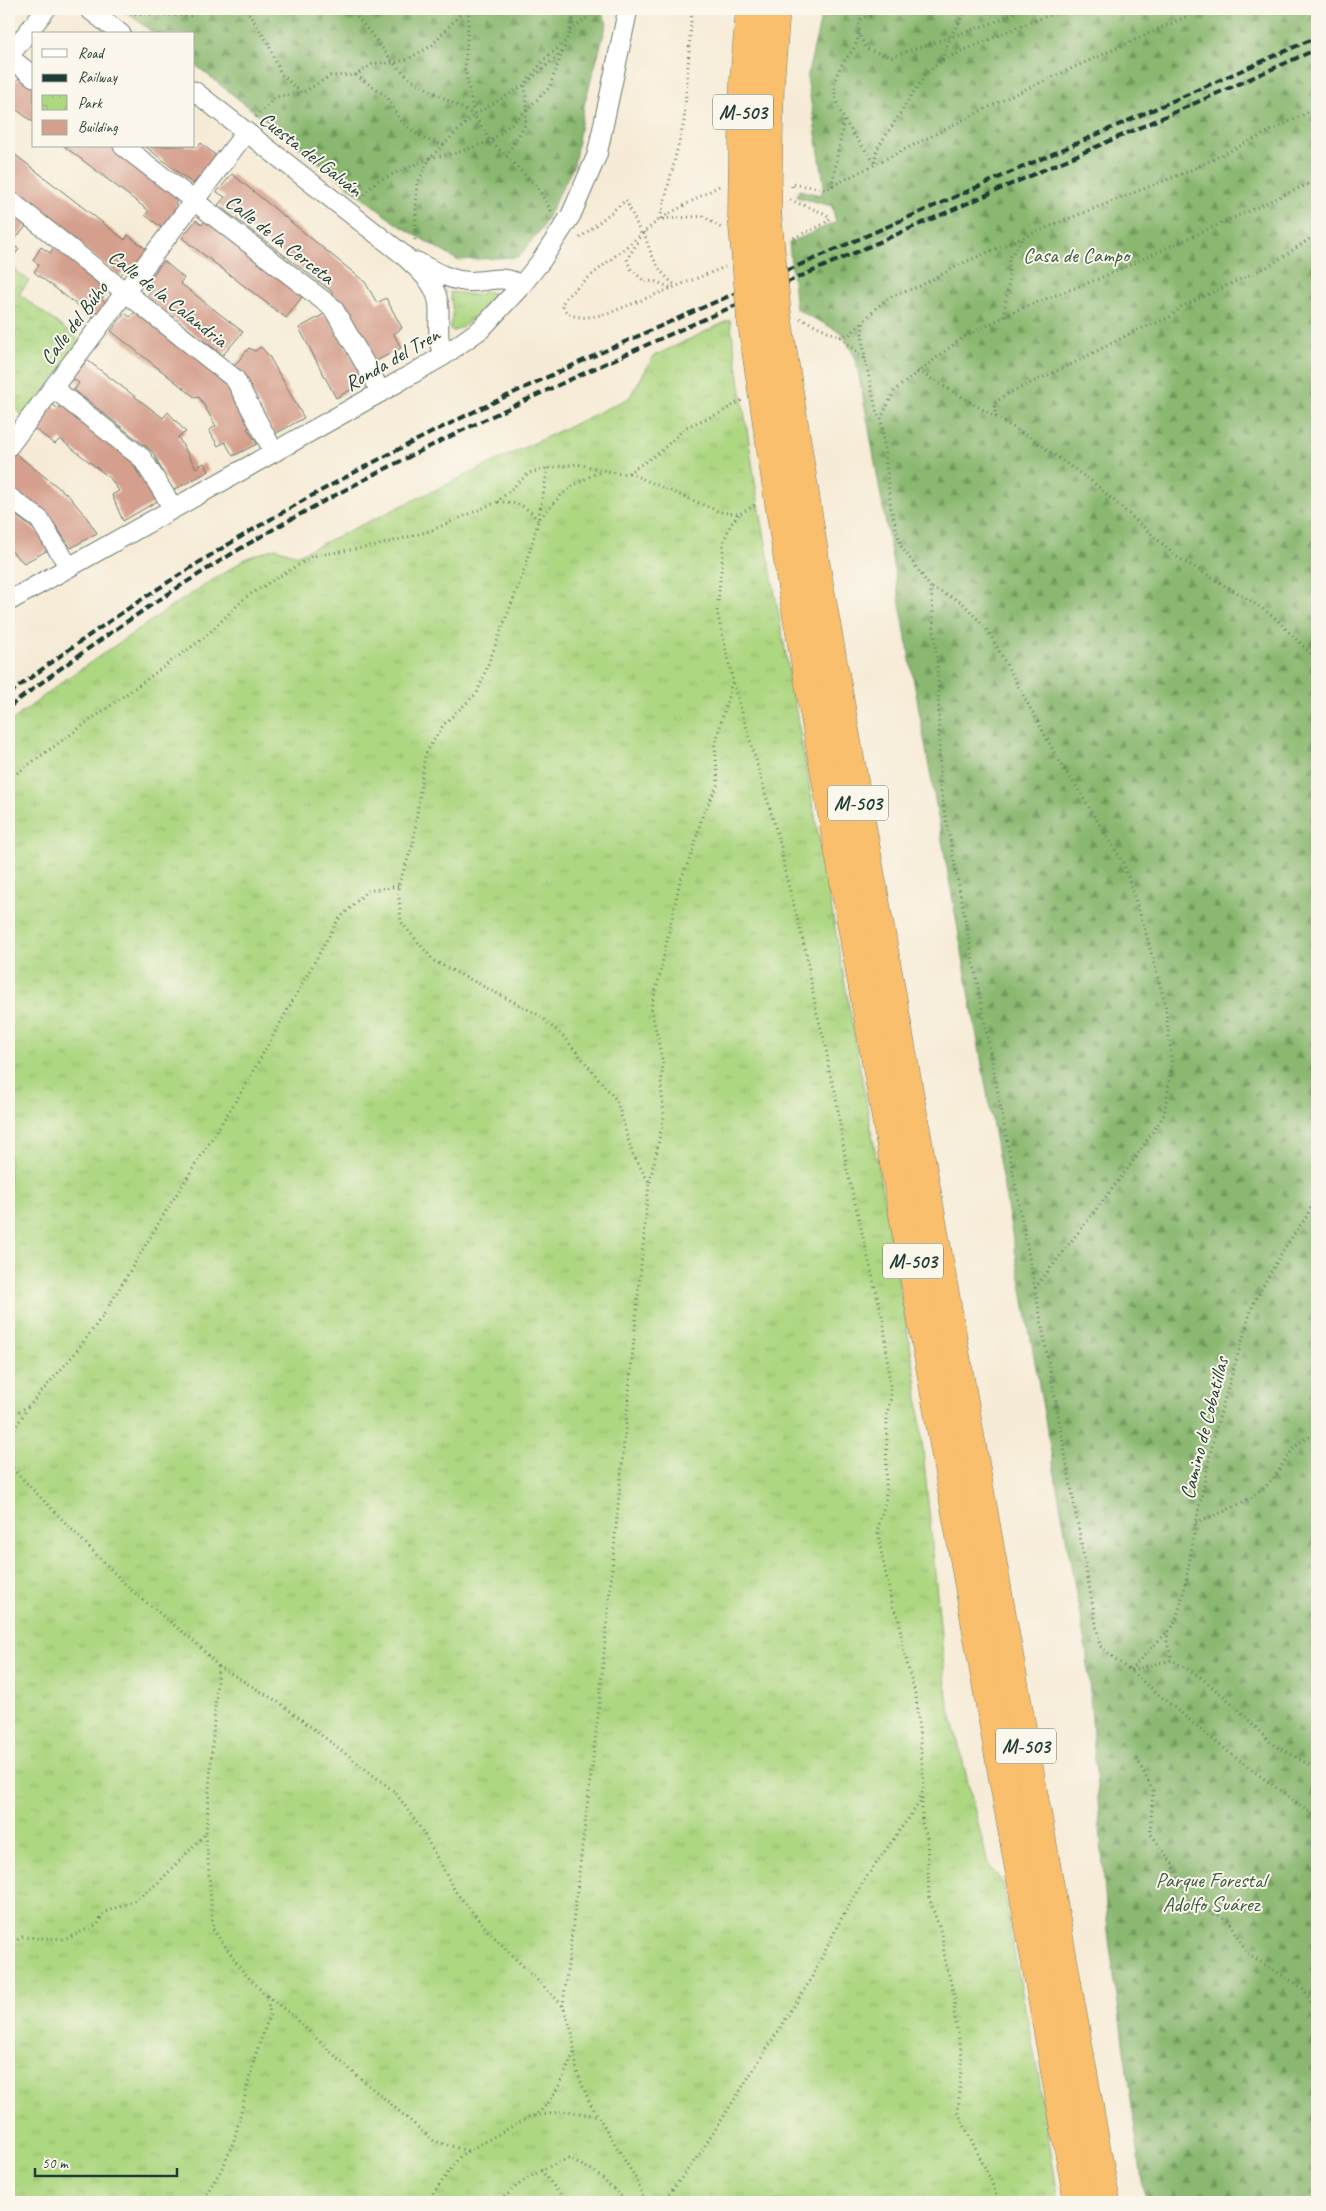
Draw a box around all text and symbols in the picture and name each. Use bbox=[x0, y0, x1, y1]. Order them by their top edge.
legend bbox=[32, 32, 195, 148]
text: Road bbox=[78, 44, 105, 63]
text: Railway bbox=[78, 68, 119, 87]
text: Park bbox=[78, 94, 103, 113]
road number: M-503 bbox=[713, 94, 773, 130]
street label: Cuesta del Galván bbox=[254, 106, 368, 203]
text: Building bbox=[78, 118, 118, 137]
street label: Calle de la Cerceta bbox=[220, 188, 341, 291]
park label: Casa de Campo bbox=[1023, 242, 1132, 268]
street label: Calle de la Calandria bbox=[103, 243, 234, 354]
street label: Calle del Búho bbox=[34, 275, 115, 370]
street label: Ronda del Tren bbox=[340, 321, 446, 397]
road number: M-503 bbox=[828, 786, 888, 820]
road number: M-503 bbox=[883, 1244, 943, 1278]
street label: Camino de Cobatillas bbox=[1174, 1352, 1235, 1502]
road number: M-503 bbox=[996, 1728, 1056, 1764]
park label: Parque Forestal Adolfo Suárez bbox=[1156, 1867, 1270, 1917]
scale bar bbox=[35, 2146, 178, 2178]
text: 50 m bbox=[42, 2154, 69, 2173]

